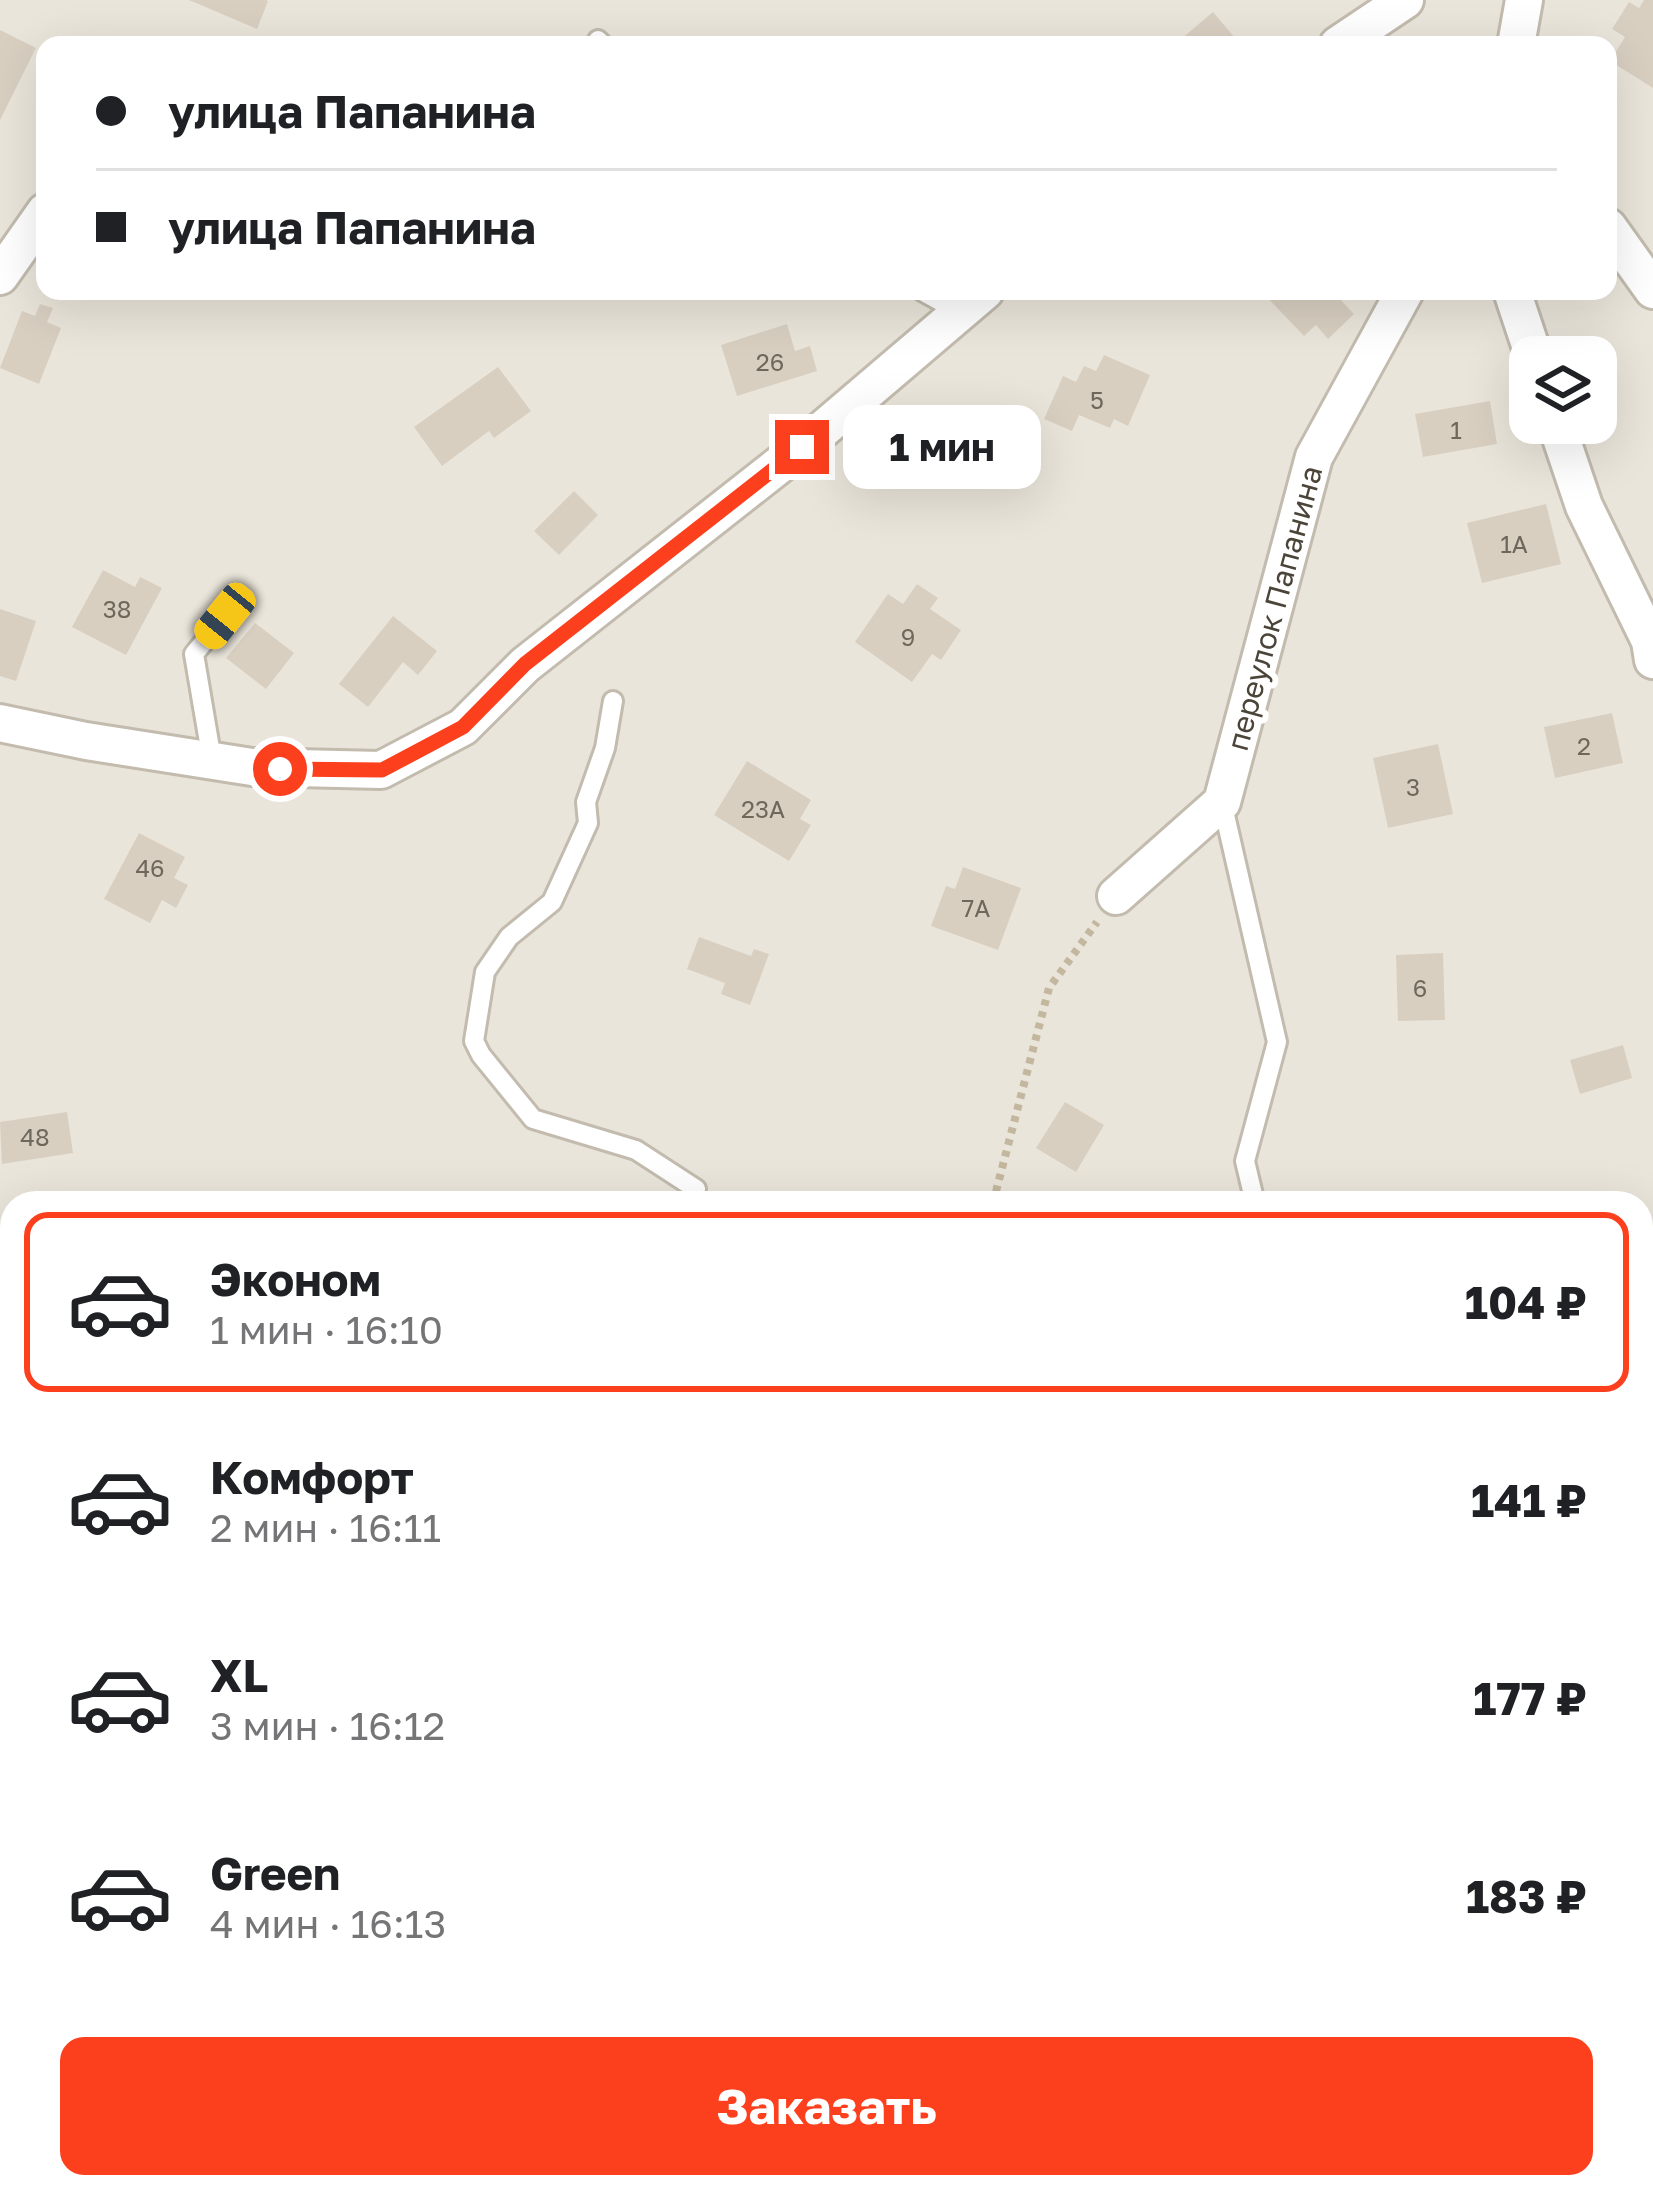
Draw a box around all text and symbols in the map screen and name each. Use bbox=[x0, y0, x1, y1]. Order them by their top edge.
text: улица Папанина bbox=[168, 84, 536, 138]
text: улица Папанина bbox=[168, 200, 536, 254]
map controls bbox=[1509, 336, 1617, 444]
button: layers bbox=[1509, 336, 1617, 444]
house number: 26 bbox=[756, 347, 784, 376]
house number: 5 bbox=[1090, 385, 1104, 414]
callout: 1 мин bbox=[844, 405, 1042, 489]
house number: 1 bbox=[1450, 415, 1462, 444]
route end bbox=[775, 420, 829, 474]
text: 1 мин bbox=[889, 423, 995, 470]
street label: переулок Папанина bbox=[1219, 462, 1329, 754]
house number: 1А bbox=[1500, 529, 1528, 558]
car bbox=[188, 577, 262, 655]
house number: 38 bbox=[103, 594, 131, 623]
house number: 9 bbox=[901, 622, 915, 651]
house number: 2 bbox=[1577, 731, 1591, 760]
route start bbox=[253, 742, 307, 796]
house number: 3 bbox=[1406, 772, 1420, 801]
house number: 23А bbox=[741, 794, 785, 823]
house number: 46 bbox=[135, 853, 165, 882]
house number: 7А bbox=[962, 893, 990, 922]
house number: 6 bbox=[1413, 973, 1427, 1002]
house number: 48 bbox=[20, 1122, 50, 1151]
icon: car bbox=[66, 1248, 174, 1356]
text: Эконом bbox=[210, 1252, 381, 1306]
text: 104 ₽ bbox=[1465, 1275, 1587, 1329]
text: 1 мин · 16:10 bbox=[210, 1306, 443, 1353]
icon: car bbox=[66, 1446, 174, 1554]
text: Комфорт bbox=[210, 1450, 414, 1504]
text: 141 ₽ bbox=[1471, 1473, 1587, 1527]
text: 2 мин · 16:11 bbox=[210, 1504, 441, 1551]
icon: car bbox=[66, 1644, 174, 1752]
text: XL bbox=[210, 1648, 268, 1702]
text: 177 ₽ bbox=[1473, 1671, 1587, 1725]
text: 3 мин · 16:12 bbox=[210, 1702, 445, 1749]
icon: car bbox=[66, 1842, 174, 1950]
text: Green bbox=[210, 1846, 340, 1900]
text: 183 ₽ bbox=[1466, 1869, 1587, 1923]
text: 4 мин · 16:13 bbox=[210, 1900, 446, 1947]
button: Заказать bbox=[60, 2037, 1593, 2175]

